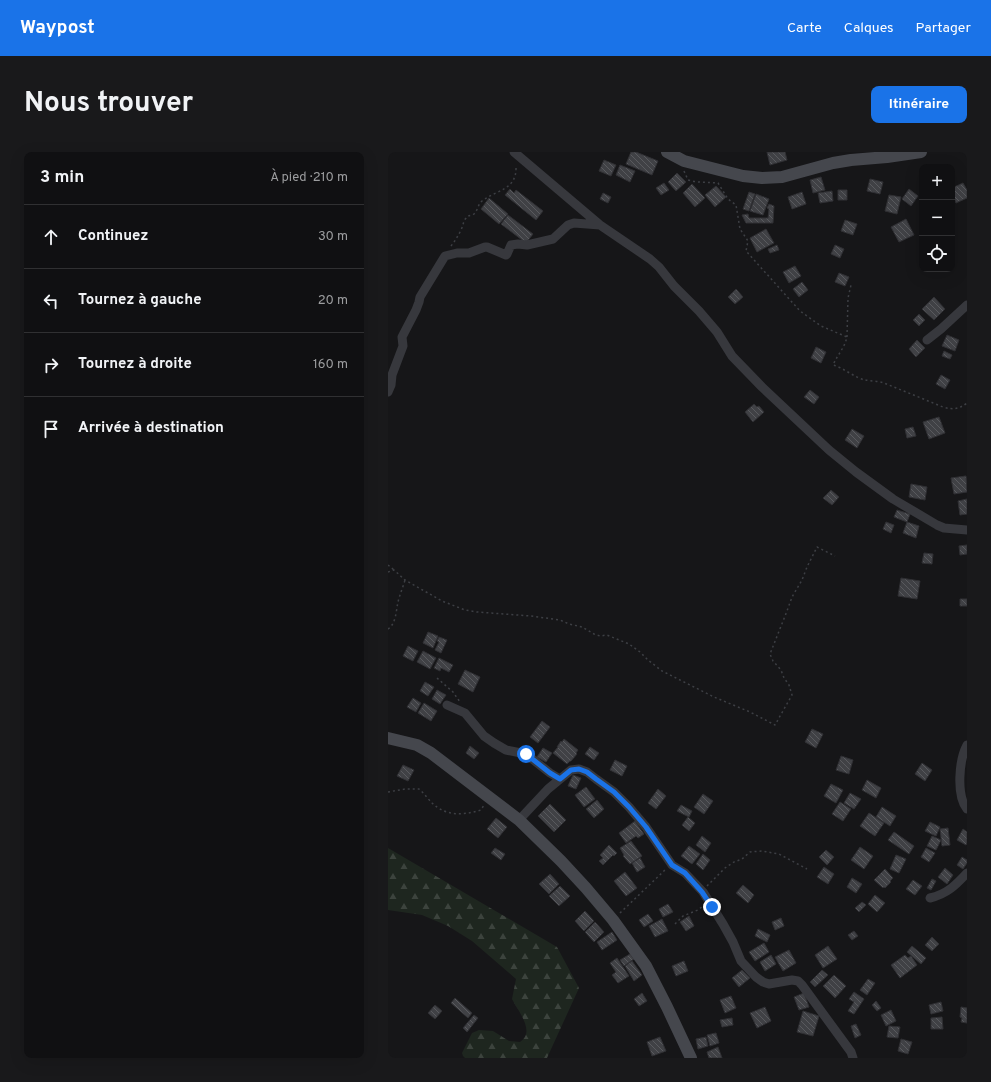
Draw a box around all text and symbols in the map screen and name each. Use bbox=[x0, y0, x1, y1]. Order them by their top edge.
text: Waypost bbox=[20, 16, 95, 40]
text: Carte bbox=[787, 20, 822, 37]
text: Calques bbox=[844, 20, 894, 37]
text: Partager bbox=[916, 20, 971, 37]
text: Nous trouver bbox=[24, 86, 193, 122]
button: Itinéraire bbox=[871, 86, 967, 123]
map controls bbox=[919, 164, 955, 272]
button: + bbox=[919, 164, 955, 200]
text: 3 min bbox=[40, 167, 84, 189]
text: À pied · 210 m bbox=[270, 170, 348, 186]
button: − bbox=[919, 200, 955, 236]
icon: ahead bbox=[40, 226, 62, 248]
text: Continuez bbox=[78, 227, 148, 246]
text: 30 m bbox=[318, 229, 348, 245]
button: locate bbox=[919, 236, 955, 272]
icon: left bbox=[40, 290, 62, 312]
text: Tournez à gauche bbox=[78, 291, 202, 310]
text: 20 m bbox=[318, 293, 348, 309]
icon: right bbox=[40, 354, 62, 376]
text: Tournez à droite bbox=[78, 355, 192, 374]
text: 160 m bbox=[313, 357, 348, 373]
icon: arrive bbox=[40, 418, 62, 440]
text: Arrivée à destination bbox=[78, 419, 224, 438]
route start bbox=[517, 745, 535, 763]
route end bbox=[703, 898, 721, 916]

